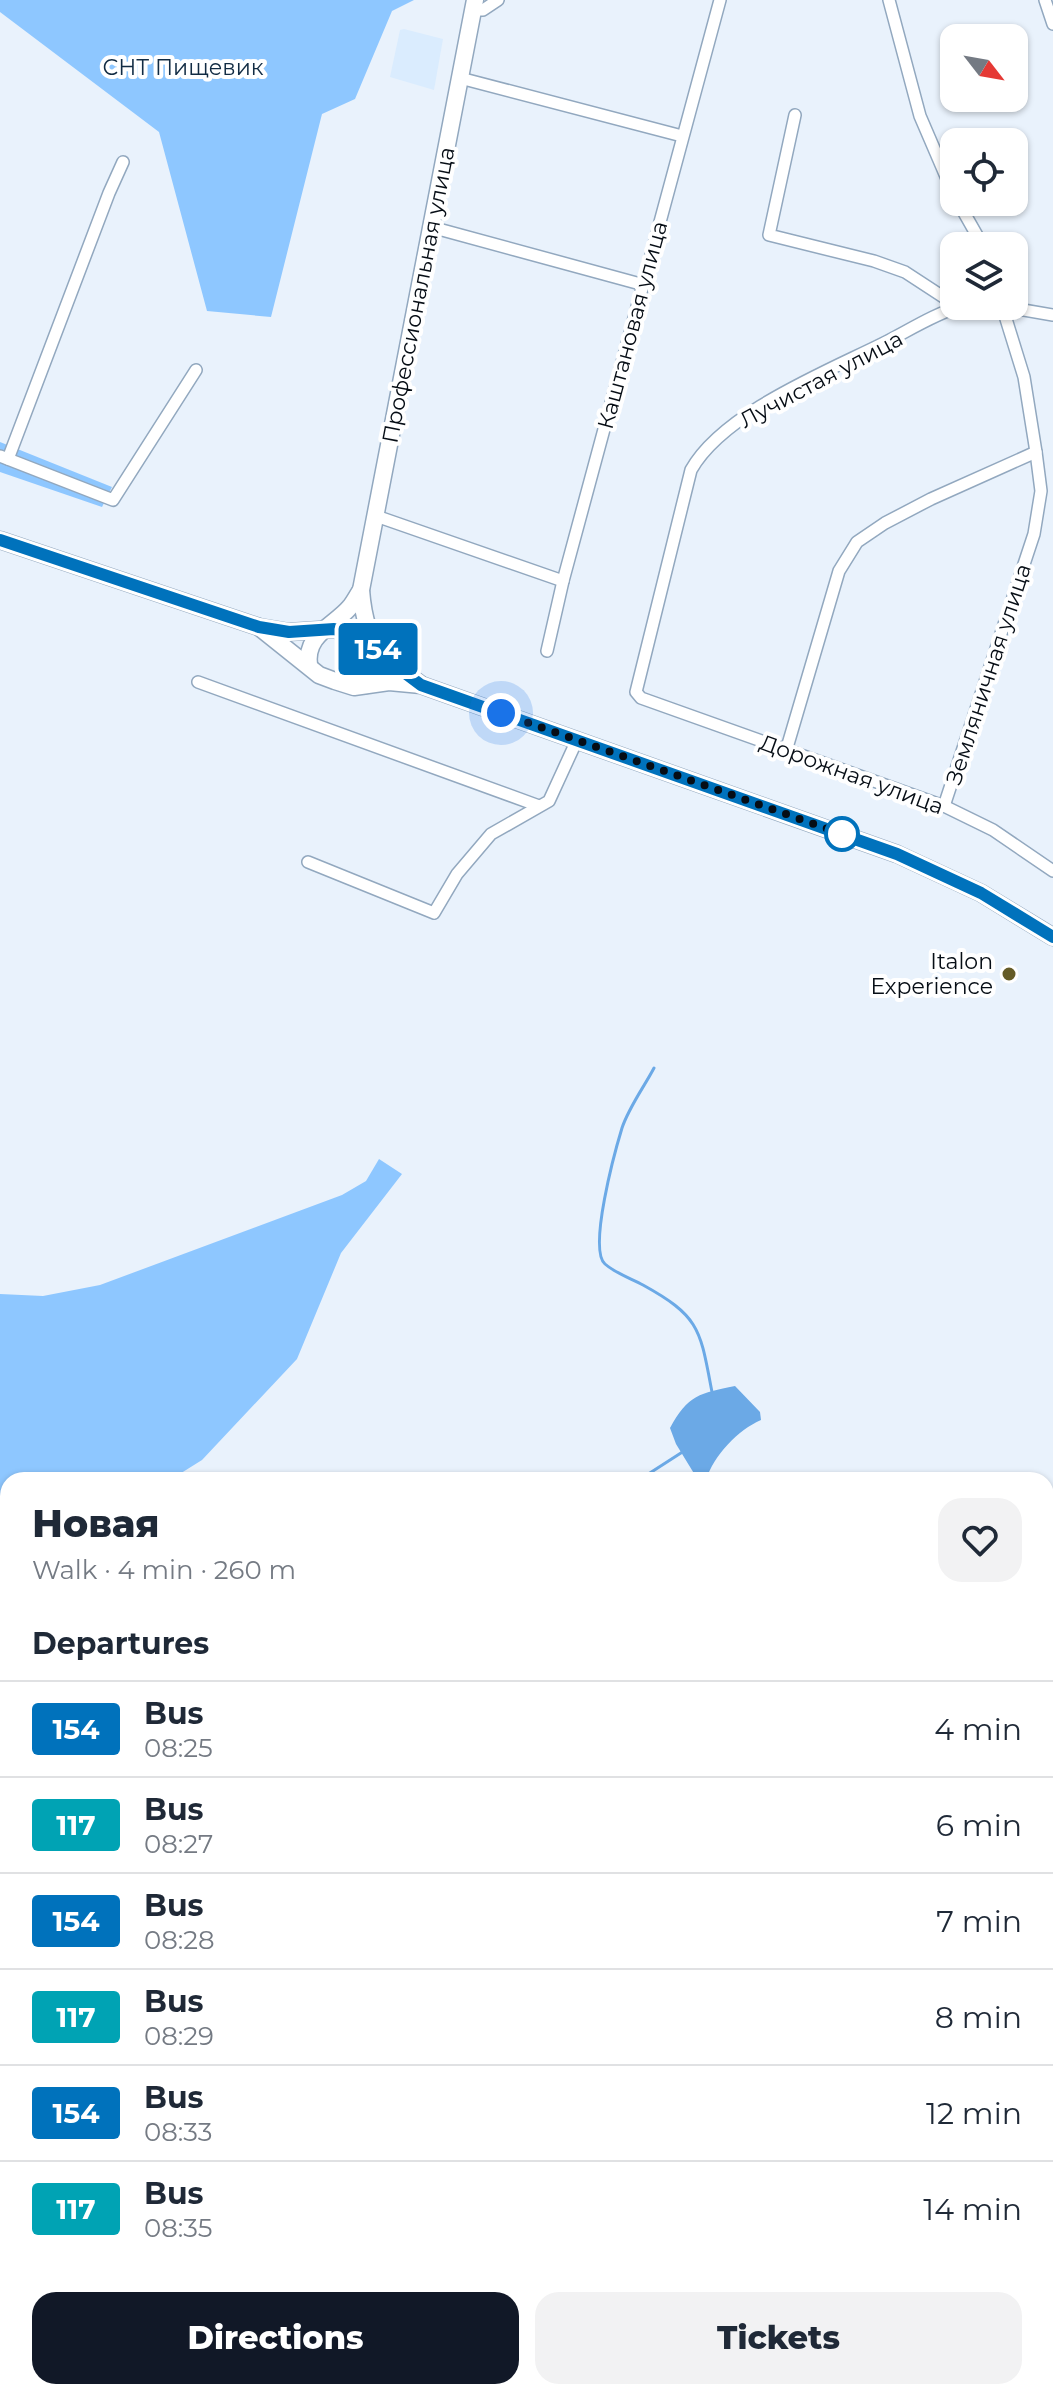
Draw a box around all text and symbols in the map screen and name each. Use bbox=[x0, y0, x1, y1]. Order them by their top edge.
north arrow bbox=[940, 24, 1028, 112]
map controls bbox=[940, 24, 1028, 320]
park label: СНТ Пищевик bbox=[102, 54, 264, 81]
button: locate bbox=[940, 128, 1028, 216]
street label: Профессиональная улица bbox=[376, 145, 460, 446]
street label: Каштановая улица bbox=[592, 218, 673, 432]
button: layers bbox=[940, 232, 1028, 320]
street label: Лучистая улица bbox=[735, 325, 908, 434]
street label: Земляничная улица bbox=[940, 560, 1037, 788]
line badge: 154 bbox=[332, 623, 424, 675]
text: 154 bbox=[355, 632, 401, 666]
your location bbox=[481, 693, 521, 733]
street label: Дорожная улица bbox=[756, 729, 947, 820]
unlabelled marker bbox=[825, 817, 859, 851]
place label: Italon Experience bbox=[870, 948, 993, 1000]
marker: Italon Experience bbox=[1000, 965, 1018, 983]
button: heart bbox=[938, 1498, 1022, 1582]
text: Новая bbox=[32, 1500, 159, 1547]
text: Walk · 4 min · 260 m bbox=[32, 1554, 296, 1586]
text: Departures bbox=[32, 1625, 209, 1662]
text: Bus bbox=[144, 1695, 204, 1732]
text: 4 min bbox=[934, 1711, 1022, 1748]
text: 154 bbox=[53, 1712, 99, 1746]
text: 08:25 bbox=[144, 1732, 213, 1764]
text: Bus bbox=[144, 1791, 204, 1828]
text: 6 min bbox=[936, 1807, 1022, 1844]
text: 117 bbox=[56, 1808, 96, 1842]
text: 08:27 bbox=[144, 1828, 213, 1860]
text: Bus bbox=[144, 1887, 204, 1924]
text: 7 min bbox=[936, 1903, 1022, 1940]
text: 154 bbox=[53, 1904, 99, 1938]
text: 08:28 bbox=[144, 1924, 215, 1956]
text: Bus bbox=[144, 1983, 204, 2020]
text: 8 min bbox=[935, 1999, 1022, 2036]
text: 117 bbox=[56, 2000, 96, 2034]
text: 08:29 bbox=[144, 2020, 214, 2052]
text: Bus bbox=[144, 2079, 204, 2116]
text: 12 min bbox=[926, 2095, 1022, 2132]
text: 154 bbox=[53, 2096, 99, 2130]
text: 08:33 bbox=[144, 2116, 213, 2148]
text: Bus bbox=[144, 2175, 204, 2212]
text: 14 min bbox=[923, 2191, 1022, 2228]
text: 117 bbox=[56, 2192, 96, 2226]
text: 08:35 bbox=[144, 2212, 212, 2244]
button: Directions bbox=[32, 2292, 519, 2384]
button: Tickets bbox=[535, 2292, 1022, 2384]

